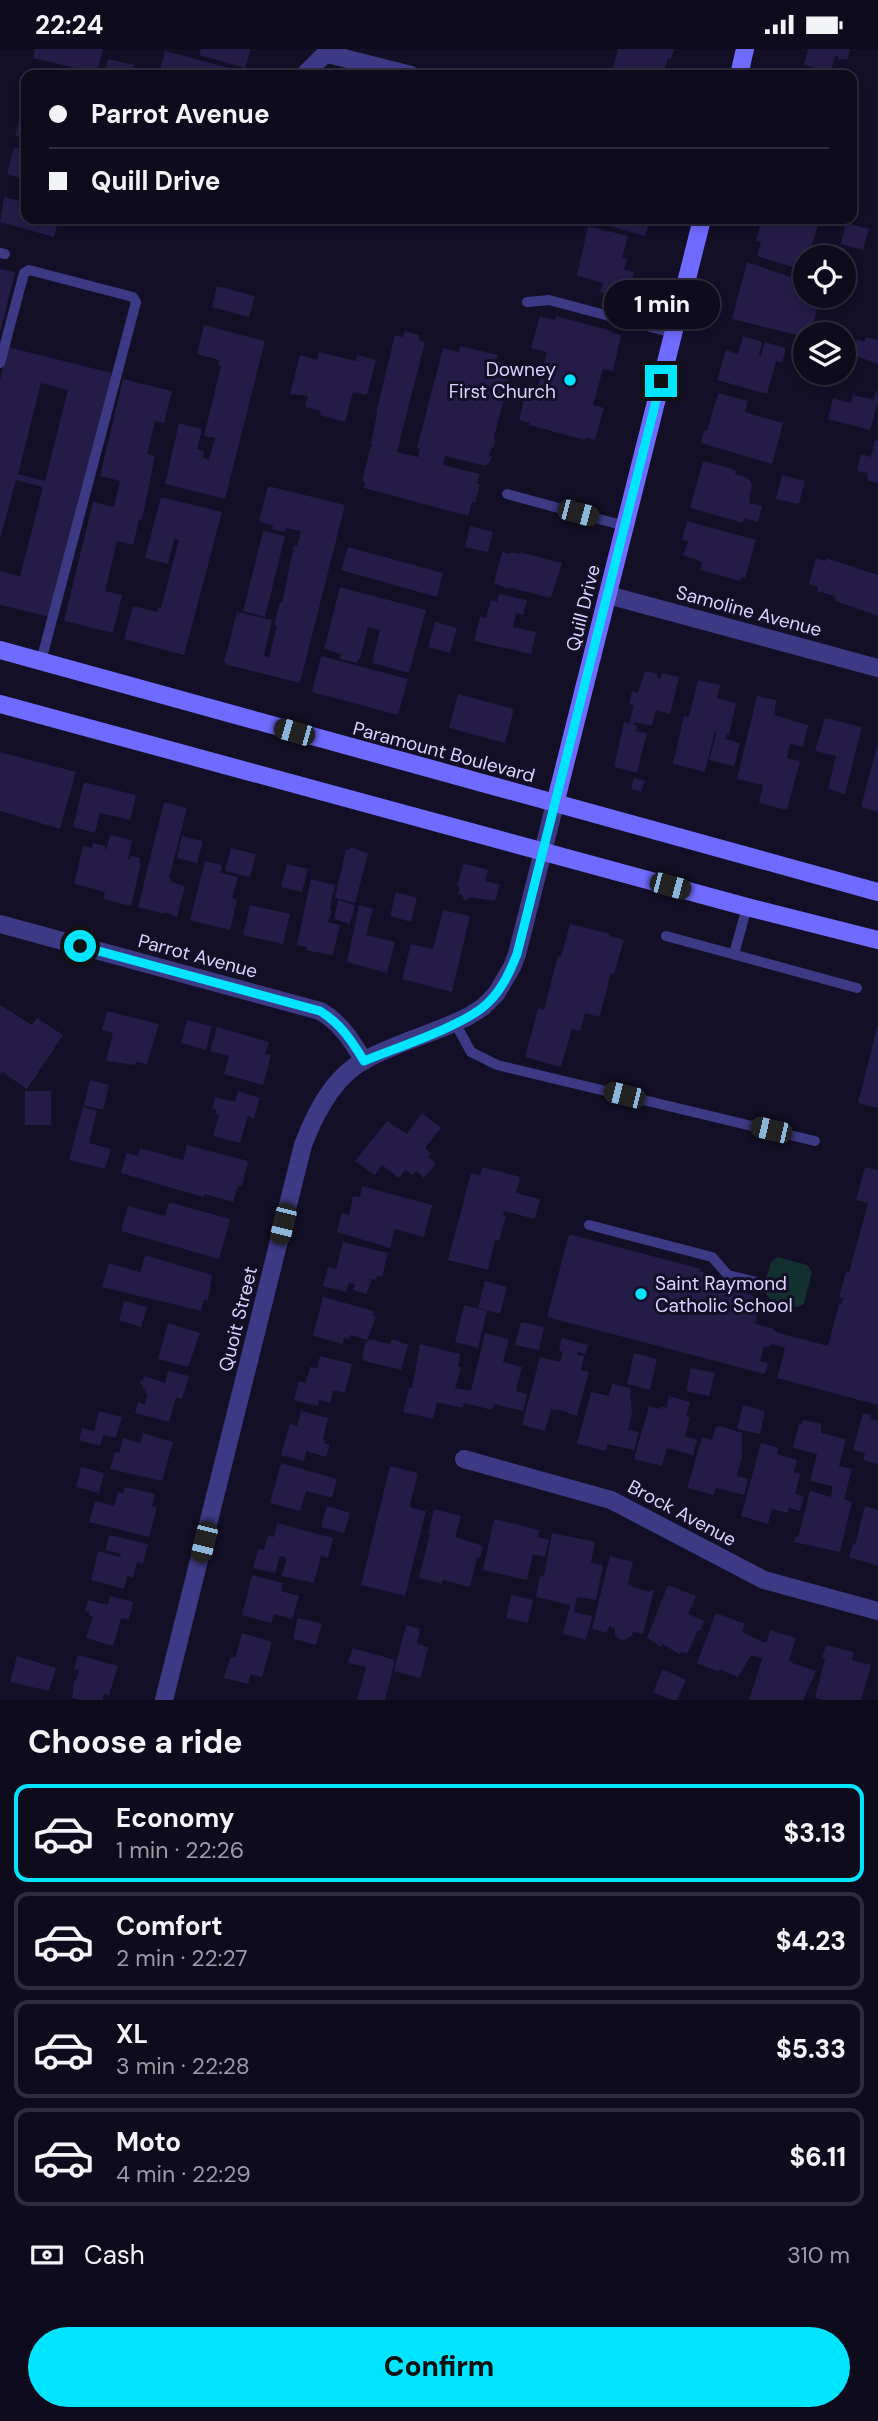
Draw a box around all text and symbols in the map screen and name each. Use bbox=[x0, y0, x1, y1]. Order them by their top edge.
text: 22:24 bbox=[35, 8, 103, 42]
text: Parrot Avenue bbox=[91, 97, 270, 131]
text: Quill Drive bbox=[91, 164, 220, 198]
map controls bbox=[793, 245, 856, 385]
button: locate bbox=[793, 245, 856, 308]
callout: 1 min bbox=[603, 279, 719, 329]
text: 1 min bbox=[634, 289, 690, 319]
button: layers bbox=[793, 322, 856, 385]
place label: Downey First Church bbox=[449, 357, 556, 404]
route end bbox=[645, 365, 677, 397]
marker: Downey First Church bbox=[562, 372, 578, 388]
car bbox=[555, 497, 602, 529]
street label: Quill Drive bbox=[560, 562, 606, 654]
street label: Samoline Avenue bbox=[673, 580, 825, 642]
car bbox=[271, 716, 318, 748]
street label: Paramount Boulevard bbox=[350, 716, 538, 788]
car bbox=[647, 870, 694, 902]
street label: Parrot Avenue bbox=[136, 928, 260, 984]
route start bbox=[64, 930, 96, 962]
car bbox=[602, 1080, 647, 1110]
car bbox=[749, 1115, 794, 1145]
car bbox=[268, 1201, 299, 1247]
street label: Quoit Street bbox=[213, 1264, 263, 1374]
place label: Saint Raymond Catholic School bbox=[655, 1271, 793, 1318]
marker: Saint Raymond Catholic School bbox=[633, 1286, 649, 1302]
street label: Brock Avenue bbox=[623, 1474, 741, 1552]
car bbox=[189, 1519, 220, 1565]
text: Choose a ride bbox=[28, 1721, 243, 1763]
text: Economy bbox=[116, 1801, 234, 1835]
icon: car bbox=[32, 1802, 95, 1865]
text: $3.13 bbox=[783, 1816, 846, 1850]
text: 1 min · 22:26 bbox=[116, 1835, 244, 1865]
text: Comfort bbox=[116, 1909, 222, 1943]
icon: car bbox=[32, 1910, 95, 1973]
text: $4.23 bbox=[776, 1924, 846, 1958]
text: 2 min · 22:27 bbox=[116, 1943, 248, 1973]
text: XL bbox=[116, 2017, 148, 2051]
icon: car bbox=[32, 2018, 95, 2081]
text: $5.33 bbox=[776, 2032, 846, 2066]
text: 3 min · 22:28 bbox=[116, 2051, 250, 2081]
text: Moto bbox=[116, 2125, 181, 2159]
icon: car bbox=[32, 2126, 95, 2189]
text: $6.11 bbox=[790, 2140, 846, 2174]
text: 4 min · 22:29 bbox=[116, 2159, 251, 2189]
icon: cash bbox=[28, 2236, 66, 2274]
text: Cash bbox=[84, 2238, 145, 2272]
text: 310 m bbox=[787, 2240, 850, 2270]
button: Confirm bbox=[28, 2327, 850, 2407]

